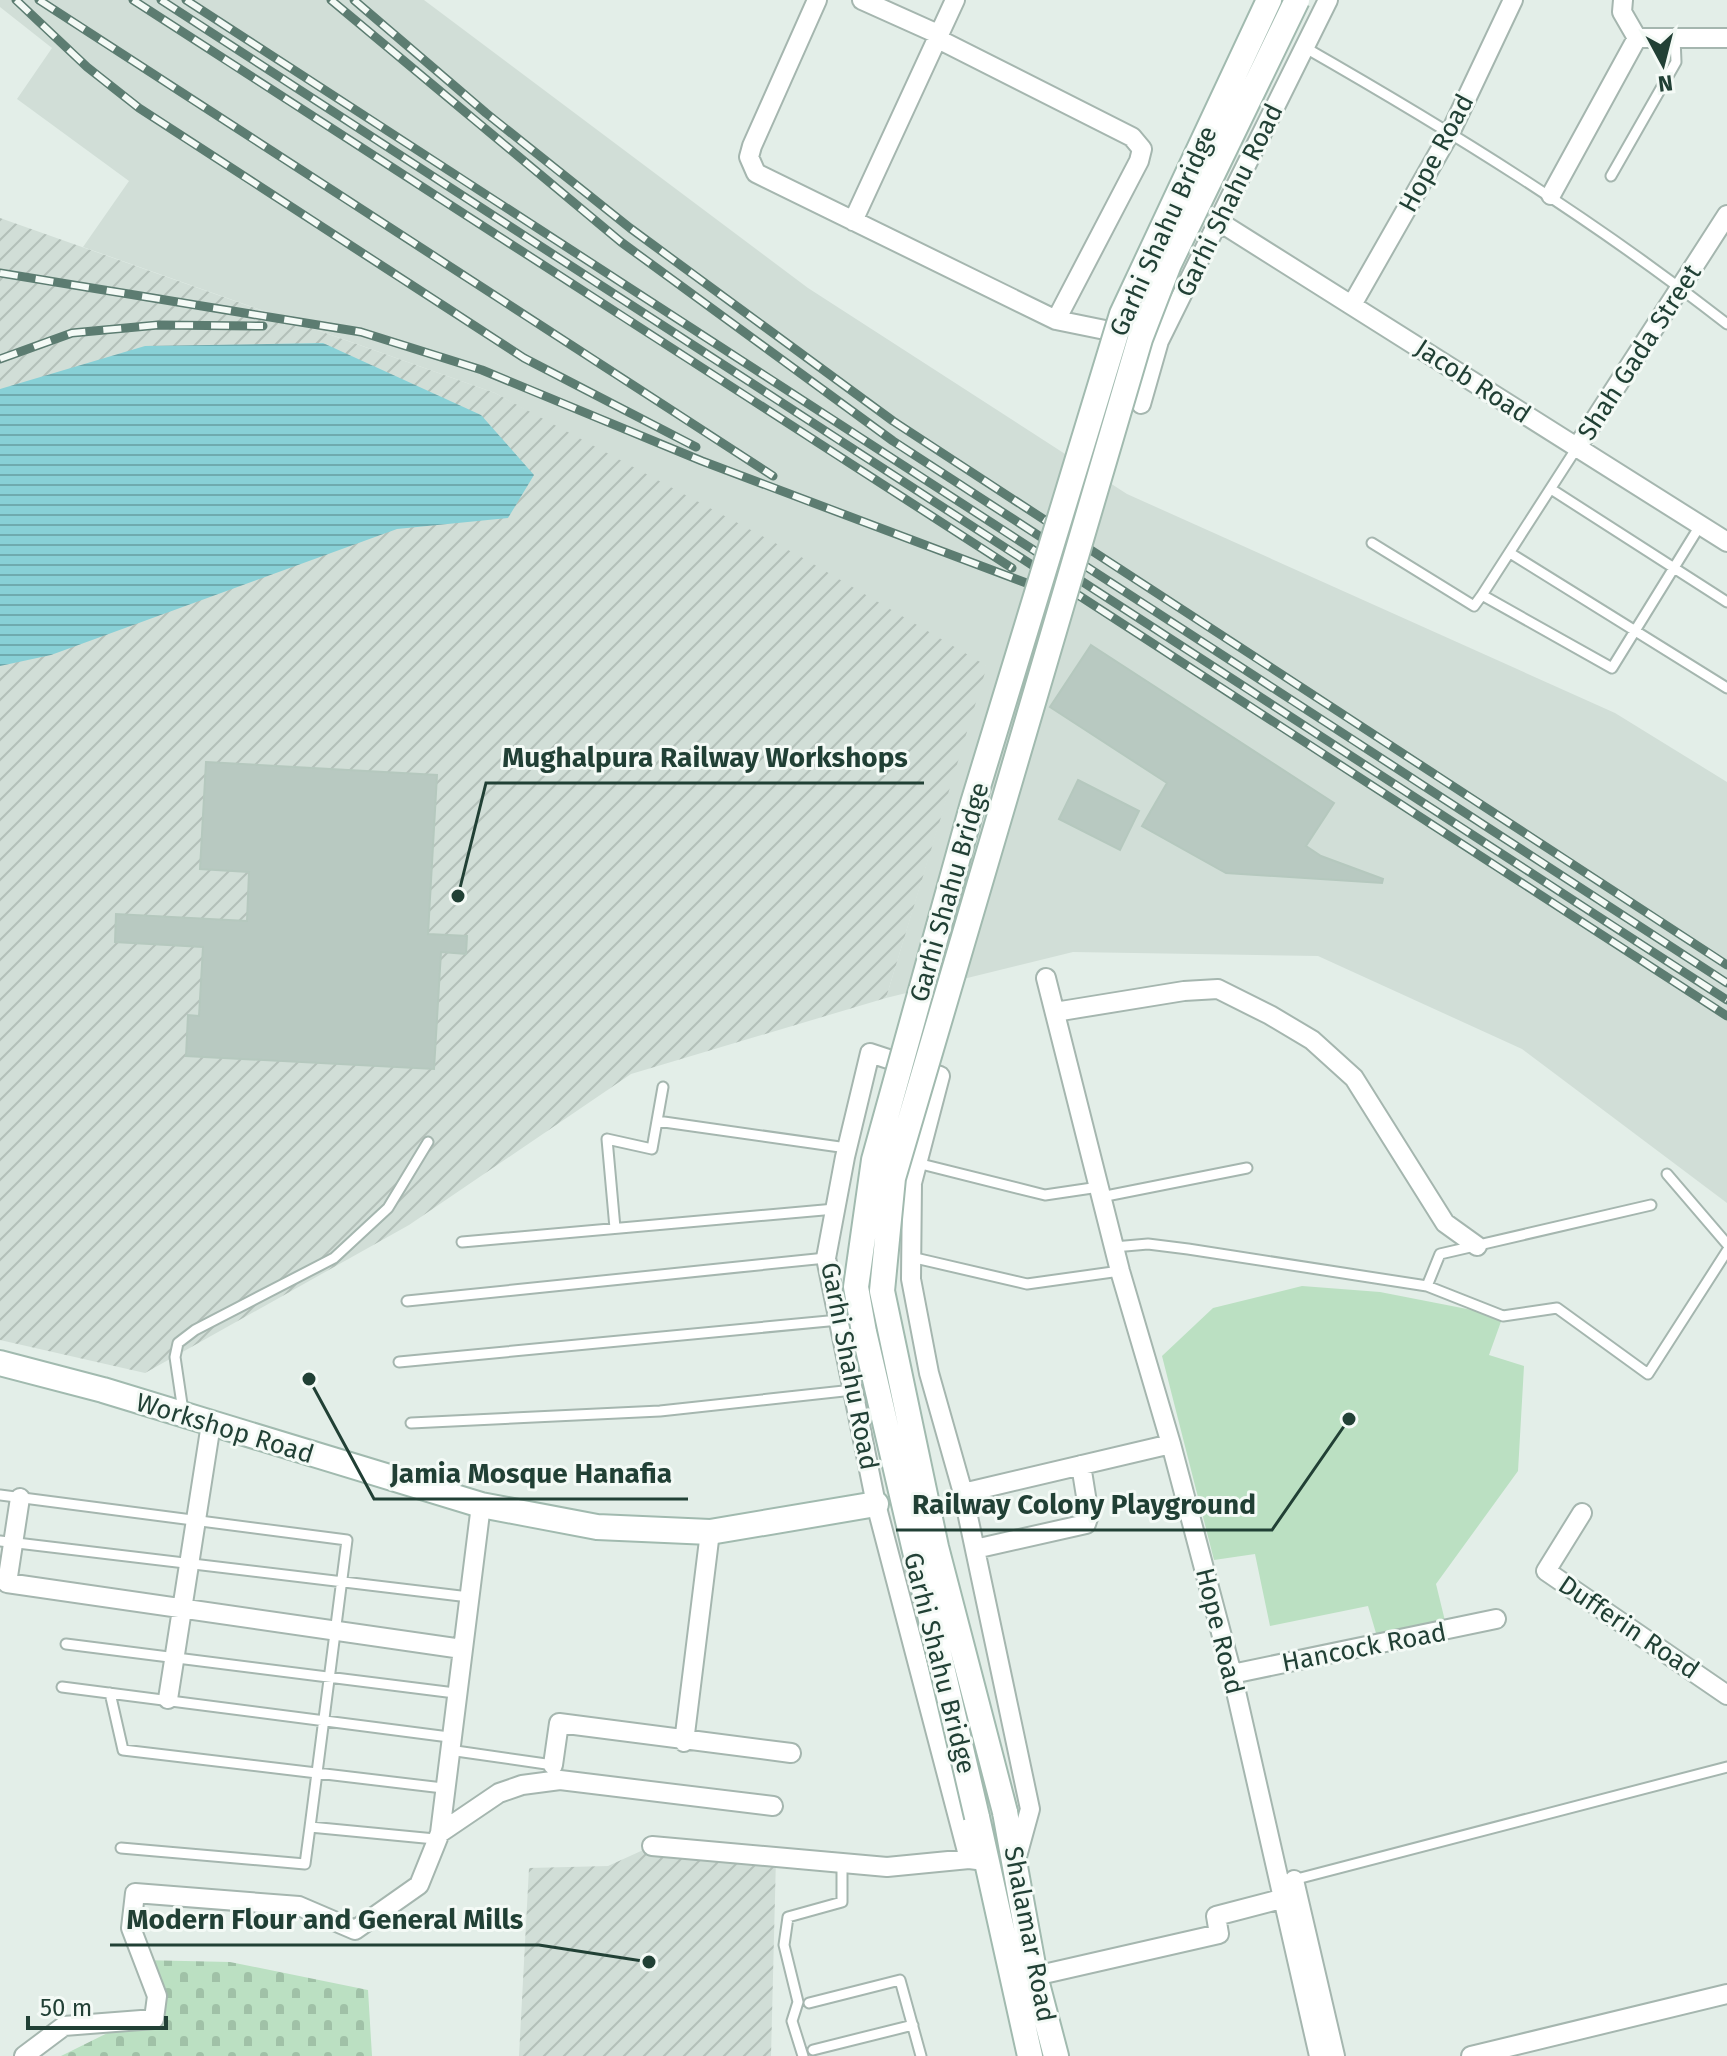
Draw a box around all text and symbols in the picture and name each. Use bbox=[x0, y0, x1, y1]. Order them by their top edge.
north arrow bbox=[1623, 24, 1703, 104]
text: N bbox=[1656, 69, 1674, 98]
street label: Hope Road bbox=[1392, 89, 1480, 218]
street label: Garhi Shahu Road bbox=[1169, 99, 1290, 302]
street label: Garhi Shahu Bridge bbox=[1103, 121, 1224, 341]
street label: Shah Gada Street bbox=[1571, 258, 1708, 446]
street label: Jacob Road bbox=[1409, 333, 1536, 430]
callout: Mughalpura Railway Workshops bbox=[486, 731, 924, 783]
text: Mughalpura Railway Workshops bbox=[502, 741, 908, 774]
street label: Garhi Shahu Bridge bbox=[903, 779, 996, 1005]
street label: Garhi Shahu Road bbox=[814, 1260, 885, 1473]
street label: Workshop Road bbox=[132, 1387, 318, 1470]
callout: Jamia Mosque Hanafia bbox=[374, 1447, 688, 1499]
text: Jamia Mosque Hanafia bbox=[389, 1457, 672, 1490]
callout: Railway Colony Playground bbox=[896, 1478, 1272, 1530]
text: Railway Colony Playground bbox=[912, 1488, 1256, 1521]
street label: Garhi Shahu Bridge bbox=[897, 1549, 982, 1777]
street label: Hope Road bbox=[1189, 1565, 1250, 1698]
street label: Dufferin Road bbox=[1553, 1569, 1705, 1686]
street label: Hancock Road bbox=[1279, 1616, 1449, 1679]
street label: Shalamar Road bbox=[997, 1844, 1062, 2025]
callout: Modern Flour and General Mills bbox=[110, 1893, 539, 1945]
text: Modern Flour and General Mills bbox=[127, 1903, 523, 1936]
scale bar bbox=[28, 1980, 166, 2030]
text: 50 m bbox=[40, 1994, 92, 2022]

